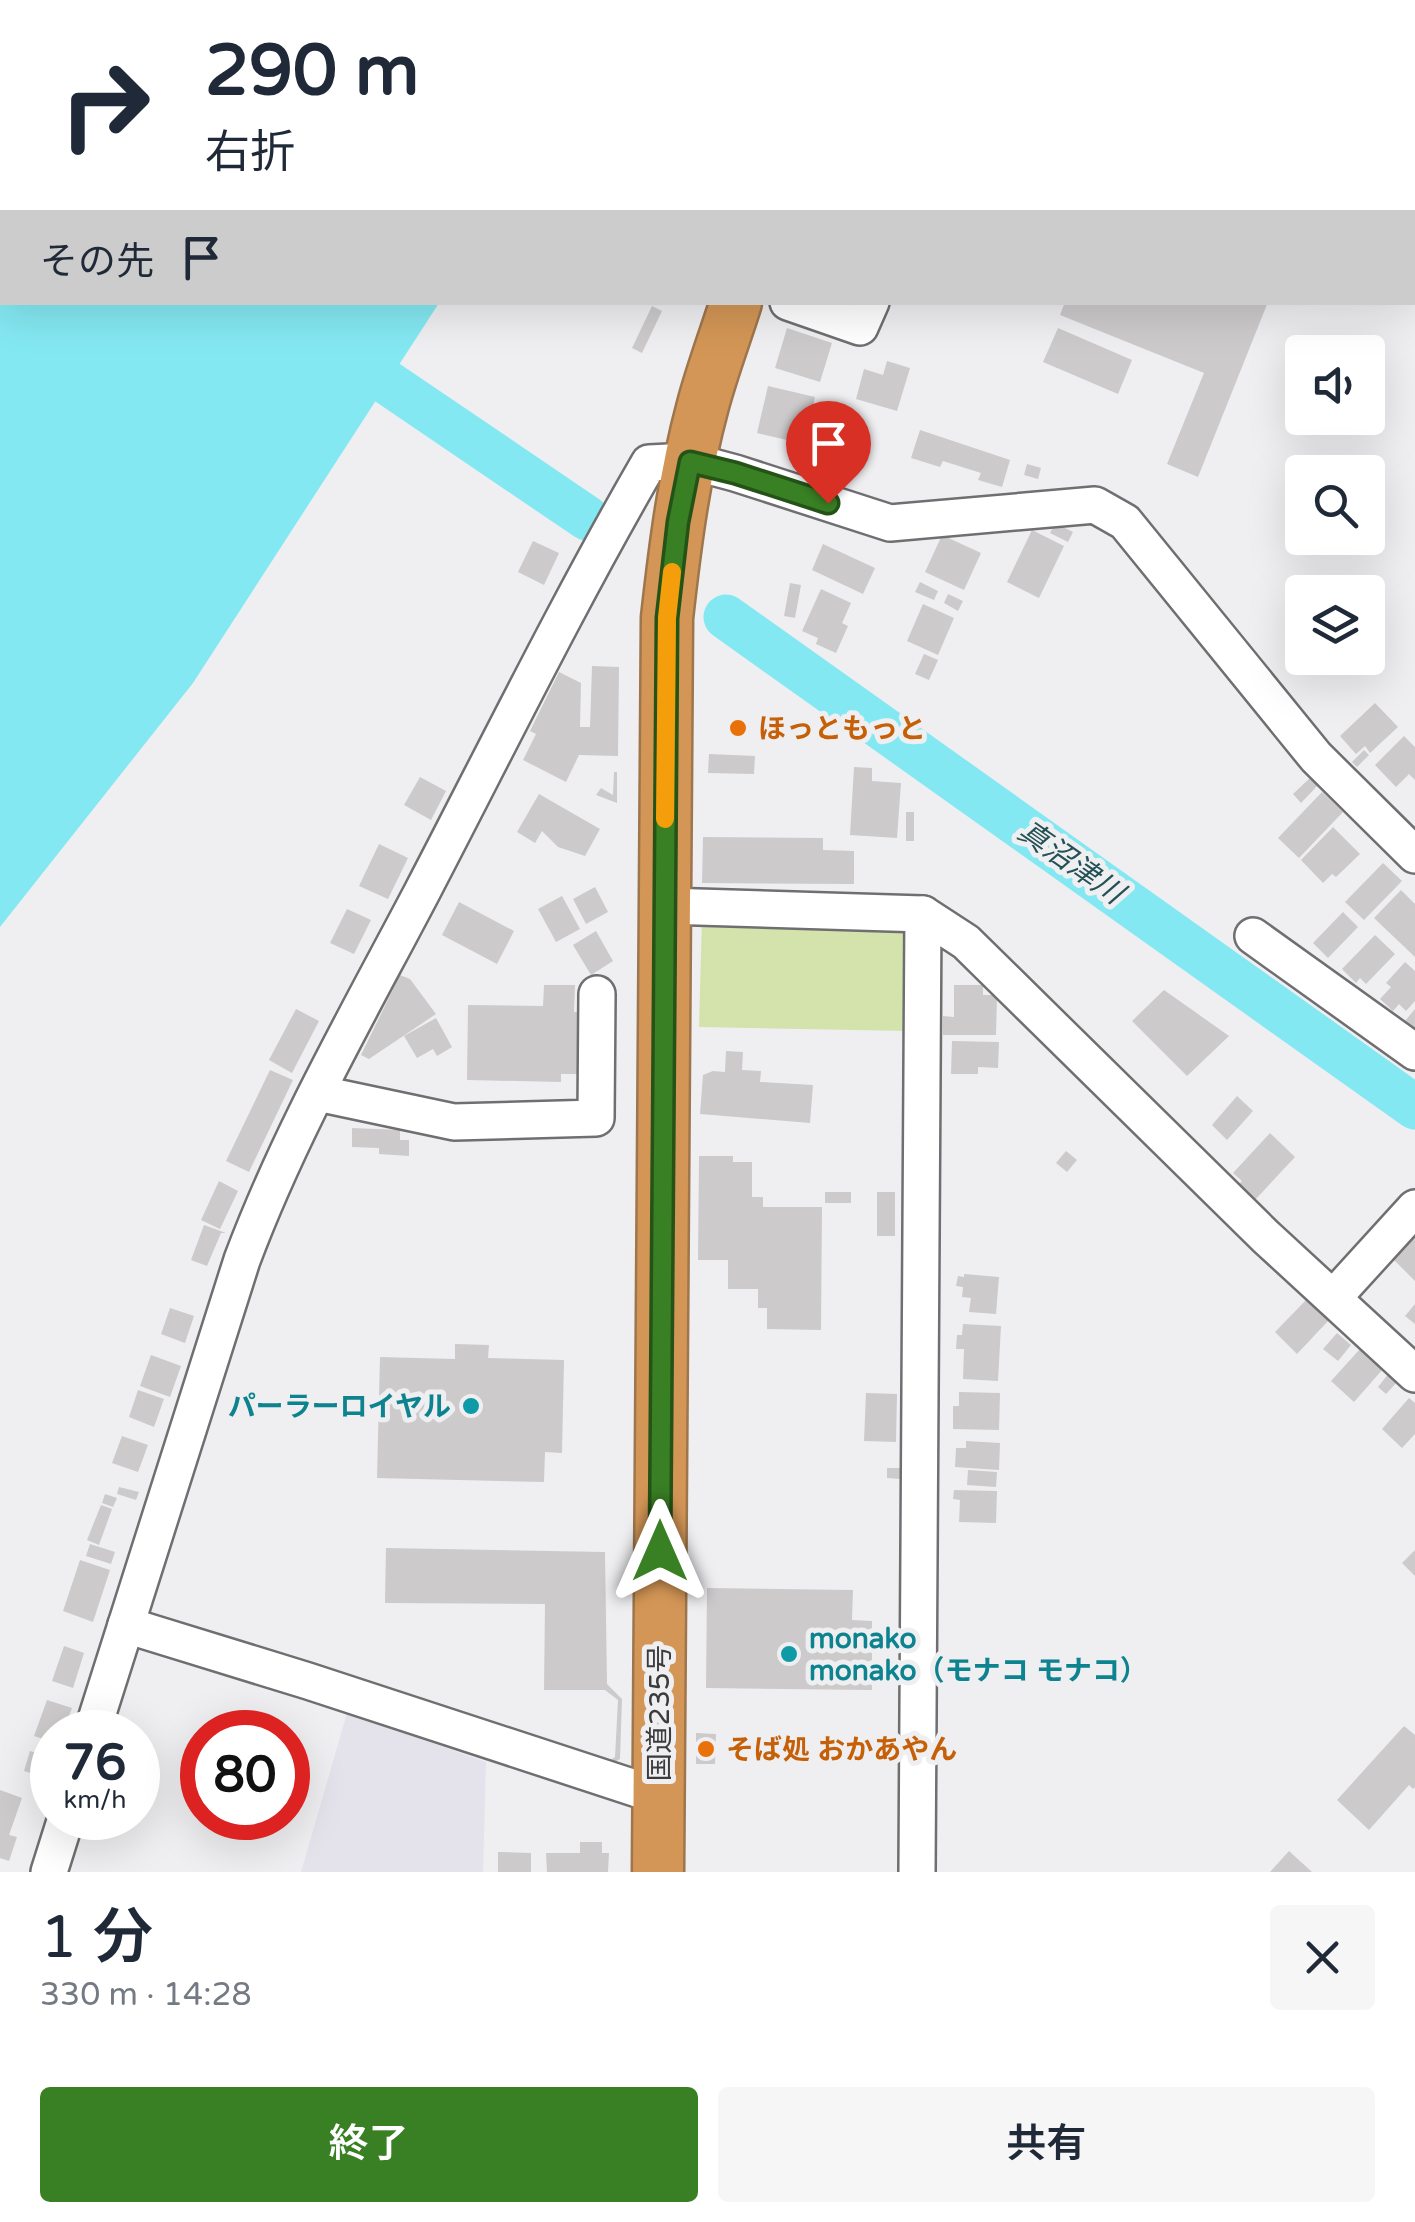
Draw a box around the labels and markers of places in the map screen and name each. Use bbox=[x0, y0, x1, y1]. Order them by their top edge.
pin bbox=[786, 401, 871, 504]
place label: ほっともっと bbox=[758, 712, 926, 746]
marker: ほっともっと bbox=[727, 717, 749, 739]
place label: パーラーロイヤル bbox=[228, 1390, 451, 1424]
marker: パーラーロイヤル bbox=[460, 1395, 482, 1417]
place label: monako monako（モナコ モナコ） bbox=[809, 1622, 1148, 1688]
marker: monako monako（モナコ モナコ） bbox=[778, 1643, 800, 1665]
place label: そば処 おかあやん bbox=[726, 1733, 957, 1767]
marker: そば処 おかあやん bbox=[695, 1738, 717, 1760]

